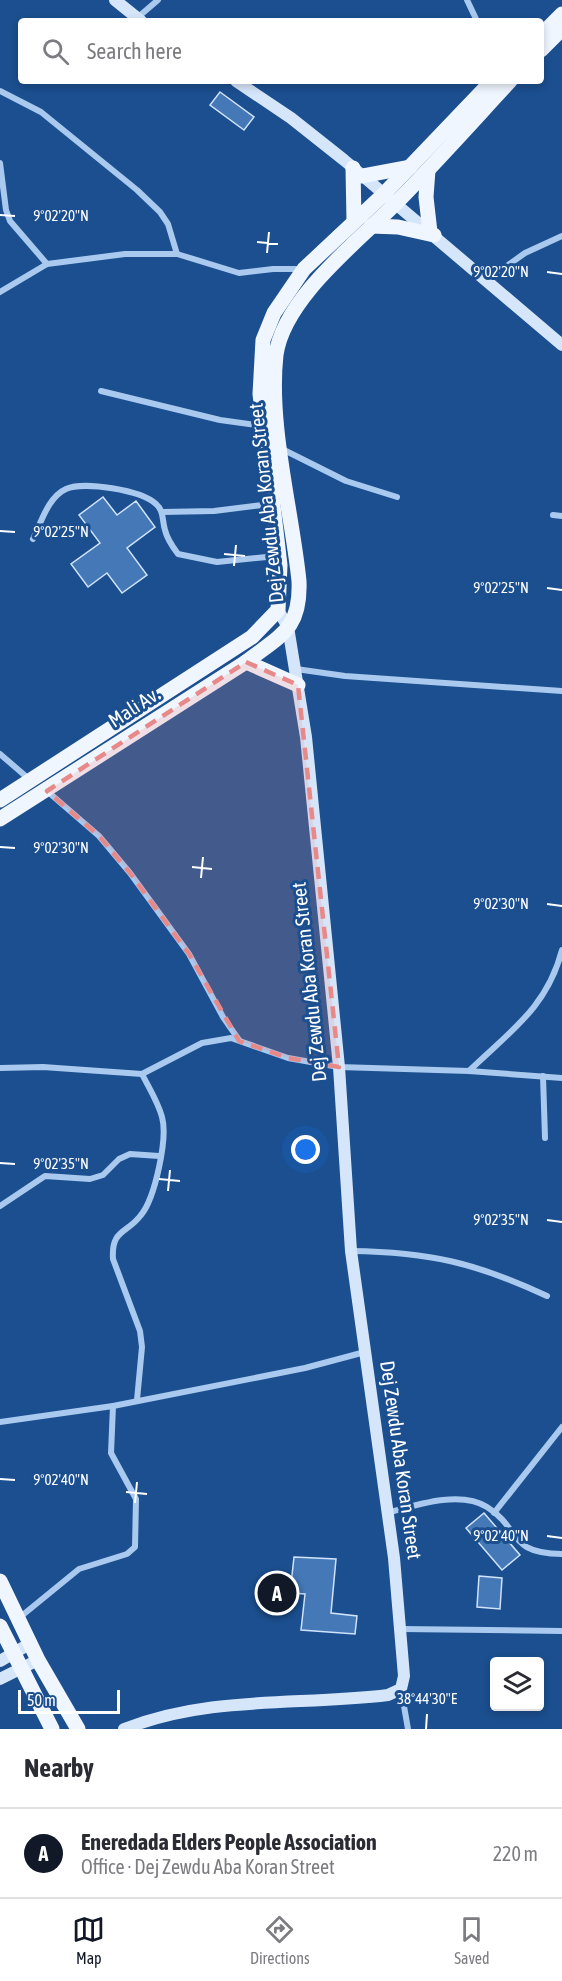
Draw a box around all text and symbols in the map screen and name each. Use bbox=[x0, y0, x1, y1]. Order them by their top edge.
search box bbox=[18, 18, 544, 84]
icon: search bbox=[39, 35, 72, 68]
text: Search here bbox=[87, 38, 182, 64]
text: 9°02'20"N bbox=[33, 207, 89, 224]
text: 9°02'20"N bbox=[473, 263, 529, 280]
street label: Dej Zewdu Aba Koran Street bbox=[244, 402, 287, 604]
text: 9°02'25"N bbox=[33, 523, 89, 540]
text: 9°02'25"N bbox=[473, 579, 529, 596]
street label: Mali Av. bbox=[104, 682, 164, 732]
text: 9°02'30"N bbox=[33, 839, 89, 856]
street label: Dej Zewdu Aba Koran Street bbox=[287, 881, 330, 1083]
text: 9°02'30"N bbox=[473, 895, 529, 912]
your location bbox=[291, 1135, 320, 1164]
text: 9°02'35"N bbox=[33, 1155, 89, 1172]
text: 9°02'35"N bbox=[473, 1211, 529, 1228]
street label: Dej Zewdu Aba Koran Street bbox=[376, 1359, 427, 1561]
text: 9°02'40"N bbox=[33, 1471, 89, 1488]
text: 9°02'40"N bbox=[473, 1527, 529, 1544]
pin: A bbox=[258, 1570, 296, 1616]
map controls bbox=[490, 1657, 544, 1711]
button: layers bbox=[490, 1657, 544, 1711]
scale bar bbox=[18, 1687, 120, 1714]
text: 38°44'30"E bbox=[397, 1690, 458, 1707]
text: 50 m bbox=[27, 1691, 56, 1709]
text: Nearby bbox=[24, 1753, 94, 1783]
text: Eneredada Elders People Association bbox=[81, 1829, 377, 1855]
text: A bbox=[39, 1842, 48, 1865]
text: 220 m bbox=[493, 1842, 538, 1865]
text: Office · Dej Zewdu Aba Koran Street bbox=[81, 1855, 335, 1878]
tab: Map bbox=[72, 1913, 105, 1967]
tab: Directions bbox=[250, 1913, 310, 1967]
tab: Saved bbox=[454, 1913, 490, 1967]

